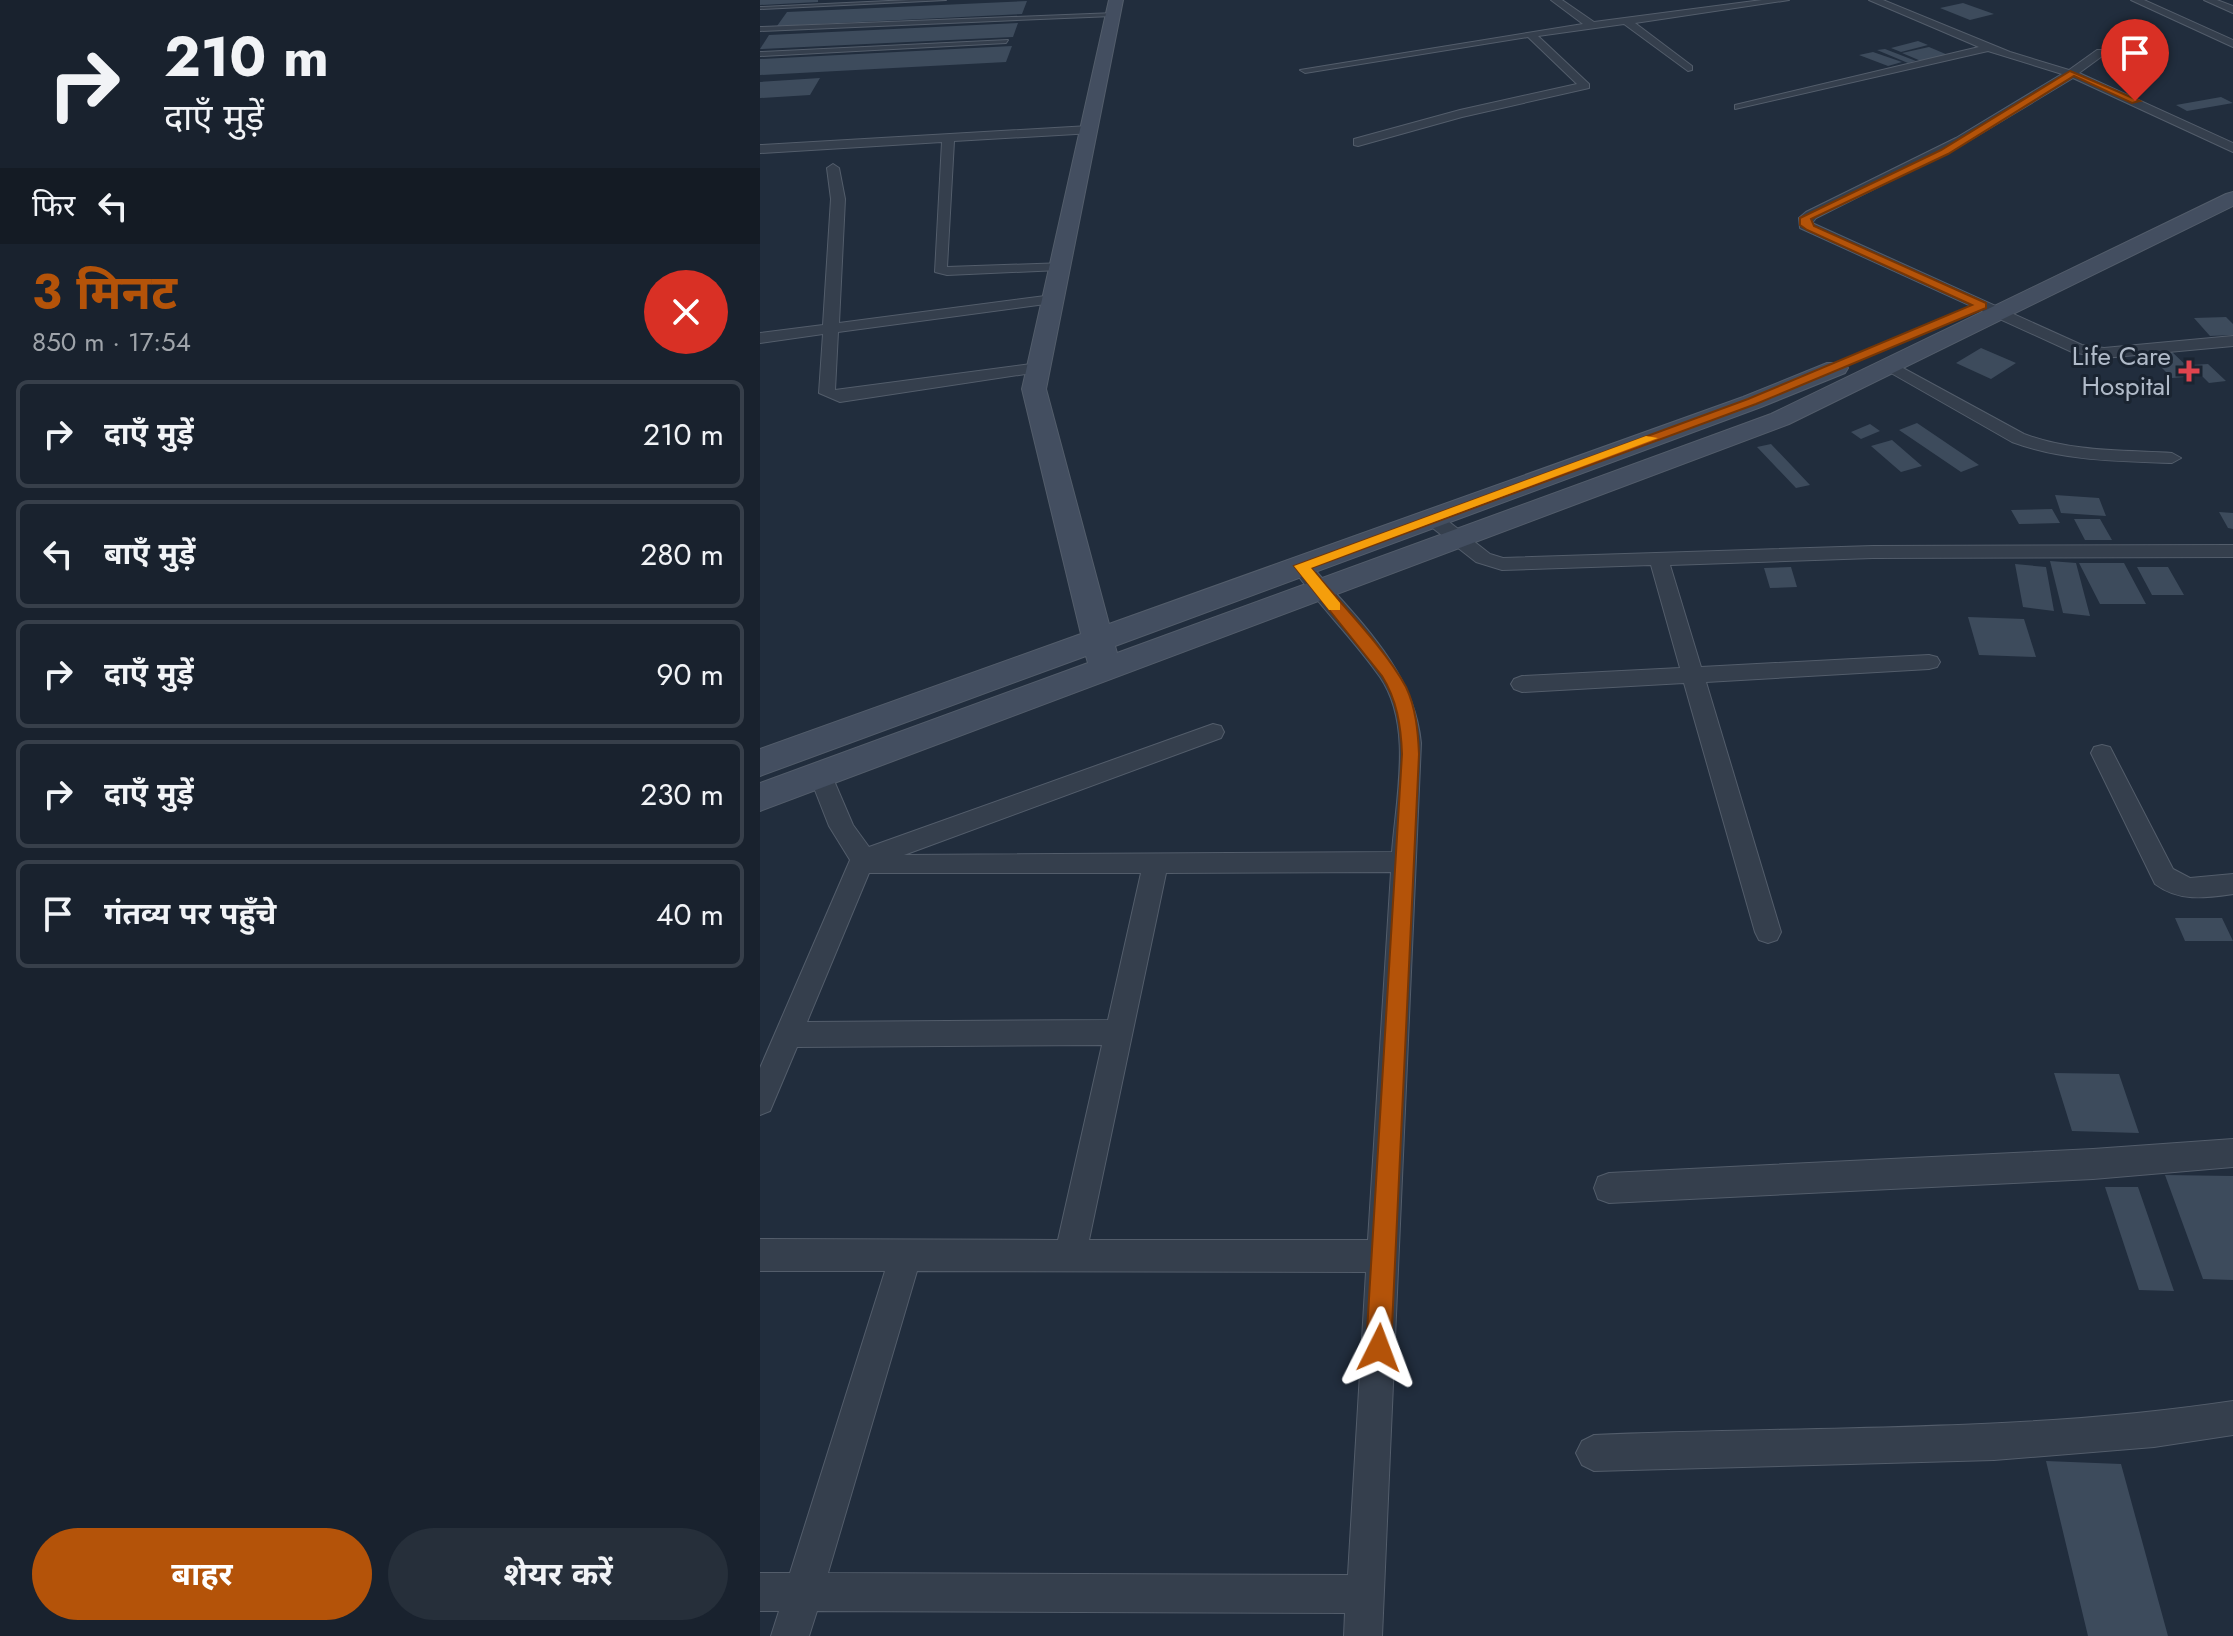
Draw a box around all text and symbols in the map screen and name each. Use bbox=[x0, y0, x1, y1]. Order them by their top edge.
text: 210 m bbox=[164, 16, 329, 97]
pin bbox=[2101, 19, 2169, 101]
icon: arrive bbox=[2113, 31, 2157, 75]
icon: right bbox=[32, 32, 136, 136]
text: दाएँ मुड़ें bbox=[164, 91, 264, 143]
text: फिर bbox=[32, 184, 75, 227]
icon: left bbox=[91, 184, 135, 228]
text: 3 मिनट bbox=[32, 258, 177, 327]
button: close bbox=[644, 270, 728, 354]
text: 850 m · 17:54 bbox=[32, 323, 191, 361]
place label: Life Care Hospital bbox=[2072, 337, 2171, 405]
marker: Life Care Hospital bbox=[2178, 360, 2200, 382]
icon: right bbox=[36, 412, 80, 456]
text: दाएँ मुड़ें bbox=[104, 412, 194, 455]
text: 210 m bbox=[643, 413, 724, 456]
icon: left bbox=[36, 532, 80, 576]
text: बाएँ मुड़ें bbox=[104, 532, 195, 575]
text: 280 m bbox=[640, 533, 724, 576]
icon: right bbox=[36, 652, 80, 696]
text: दाएँ मुड़ें bbox=[104, 652, 194, 695]
text: 90 m bbox=[656, 653, 724, 696]
icon: right bbox=[36, 772, 80, 816]
text: दाएँ मुड़ें bbox=[104, 772, 194, 815]
text: 230 m bbox=[640, 773, 724, 816]
icon: arrive bbox=[36, 892, 80, 936]
text: गंतव्य पर पहुँचे bbox=[104, 892, 276, 935]
text: 40 m bbox=[656, 893, 724, 936]
position arrow bbox=[1337, 1306, 1421, 1390]
button: बाहर bbox=[32, 1528, 372, 1620]
button: शेयर करें bbox=[388, 1528, 728, 1620]

